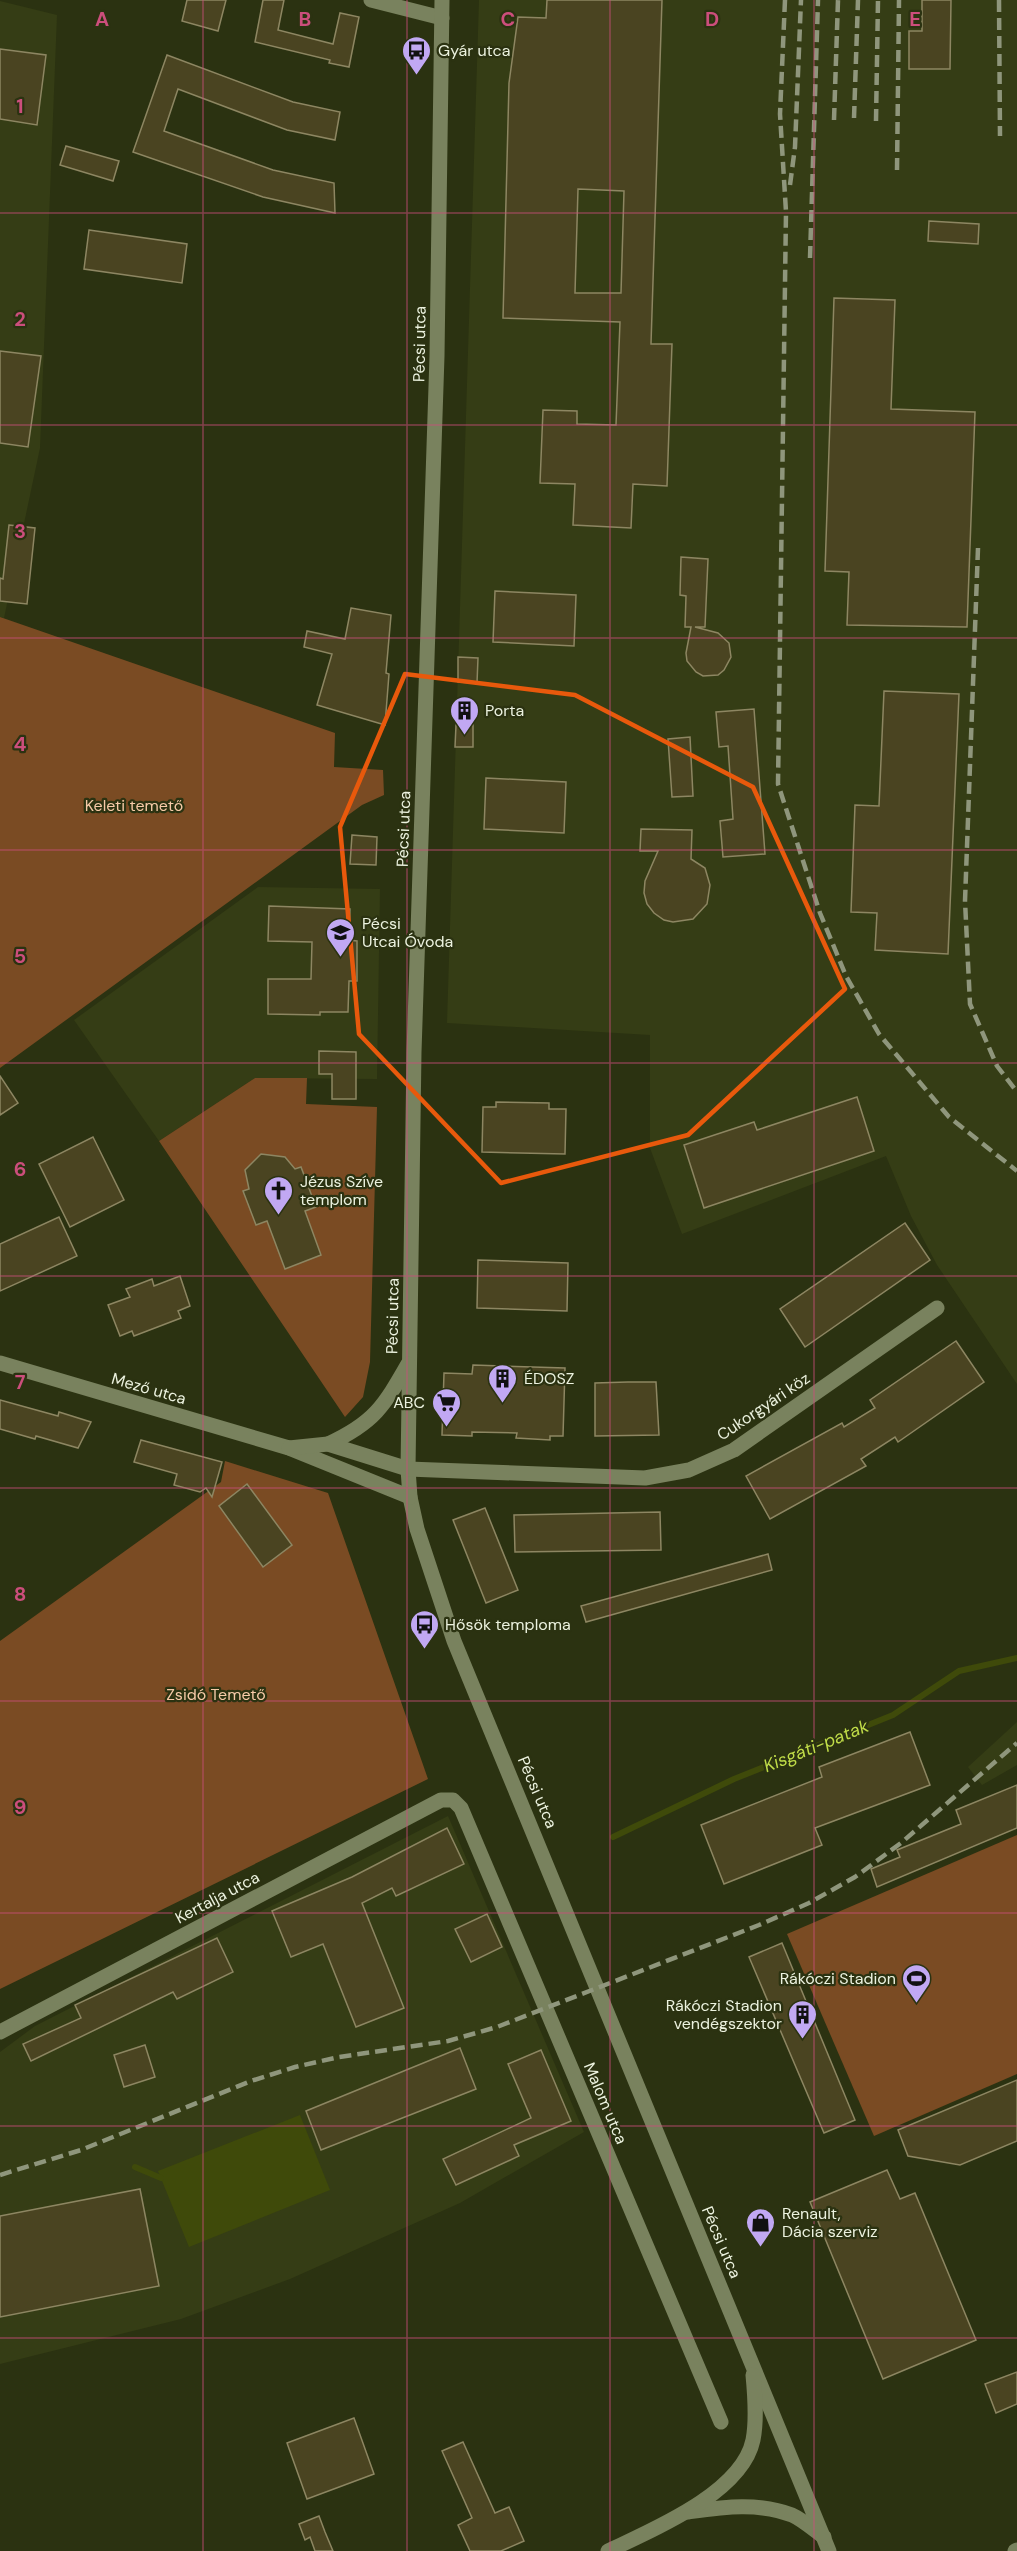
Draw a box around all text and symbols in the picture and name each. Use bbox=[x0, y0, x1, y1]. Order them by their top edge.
text: A bbox=[95, 6, 109, 32]
text: B bbox=[299, 6, 311, 32]
text: C bbox=[501, 6, 515, 32]
text: D bbox=[705, 6, 719, 32]
text: E bbox=[909, 6, 921, 32]
bus stop icon: Gyár utca bbox=[401, 34, 433, 76]
place label: Gyár utca bbox=[438, 40, 510, 61]
text: 1 bbox=[16, 93, 24, 119]
text: 2 bbox=[14, 306, 26, 332]
street label: Pécsi utca bbox=[408, 306, 431, 382]
text: 3 bbox=[14, 518, 26, 544]
building icon: Porta bbox=[448, 694, 480, 736]
place label: Porta bbox=[485, 700, 524, 721]
text: 4 bbox=[14, 731, 27, 757]
street label: Pécsi utca bbox=[392, 791, 415, 867]
park label: Keleti temető bbox=[85, 795, 183, 816]
place label: Pécsi Utcai Óvoda bbox=[362, 913, 453, 952]
school or university icon: Pécsi Utcai Óvoda bbox=[325, 916, 357, 958]
text: 5 bbox=[14, 943, 26, 969]
text: 6 bbox=[14, 1156, 26, 1182]
place label: Jézus Szíve templom bbox=[300, 1171, 383, 1210]
church icon: Jézus Szíve templom bbox=[263, 1174, 295, 1216]
street label: Pécsi utca bbox=[381, 1278, 404, 1354]
building icon: ÉDOSZ bbox=[487, 1362, 519, 1404]
street label: Mező utca bbox=[109, 1368, 189, 1409]
place label: ÉDOSZ bbox=[524, 1368, 574, 1389]
street label: Cukorgyári köz bbox=[713, 1368, 814, 1445]
text: 7 bbox=[15, 1369, 26, 1395]
supermarket icon: ABC bbox=[430, 1386, 462, 1428]
place label: ABC bbox=[393, 1392, 425, 1413]
text: 8 bbox=[14, 1581, 26, 1607]
bus stop icon: Hősök temploma bbox=[408, 1608, 440, 1650]
place label: Hősök temploma bbox=[445, 1614, 571, 1635]
park label: Zsidó Temető bbox=[166, 1684, 266, 1705]
water label: Kisgáti-patak bbox=[760, 1714, 873, 1778]
street label: Pécsi utca bbox=[513, 1753, 562, 1831]
text: 9 bbox=[14, 1794, 26, 1820]
street label: Kertalja utca bbox=[172, 1867, 263, 1928]
sports icon: Rákóczi Stadion bbox=[901, 1962, 933, 2004]
place label: Rákóczi Stadion bbox=[780, 1968, 896, 1989]
place label: Rákóczi Stadion vendégszektor bbox=[666, 1995, 782, 2034]
building icon: Rákóczi Stadion vendégszektor bbox=[787, 1998, 819, 2040]
street label: Malom utca bbox=[579, 2059, 632, 2147]
street label: Pécsi utca bbox=[697, 2203, 746, 2281]
place label: Renault, Dácia szerviz bbox=[782, 2203, 878, 2242]
shop icon: Renault, Dácia szerviz bbox=[745, 2206, 777, 2248]

